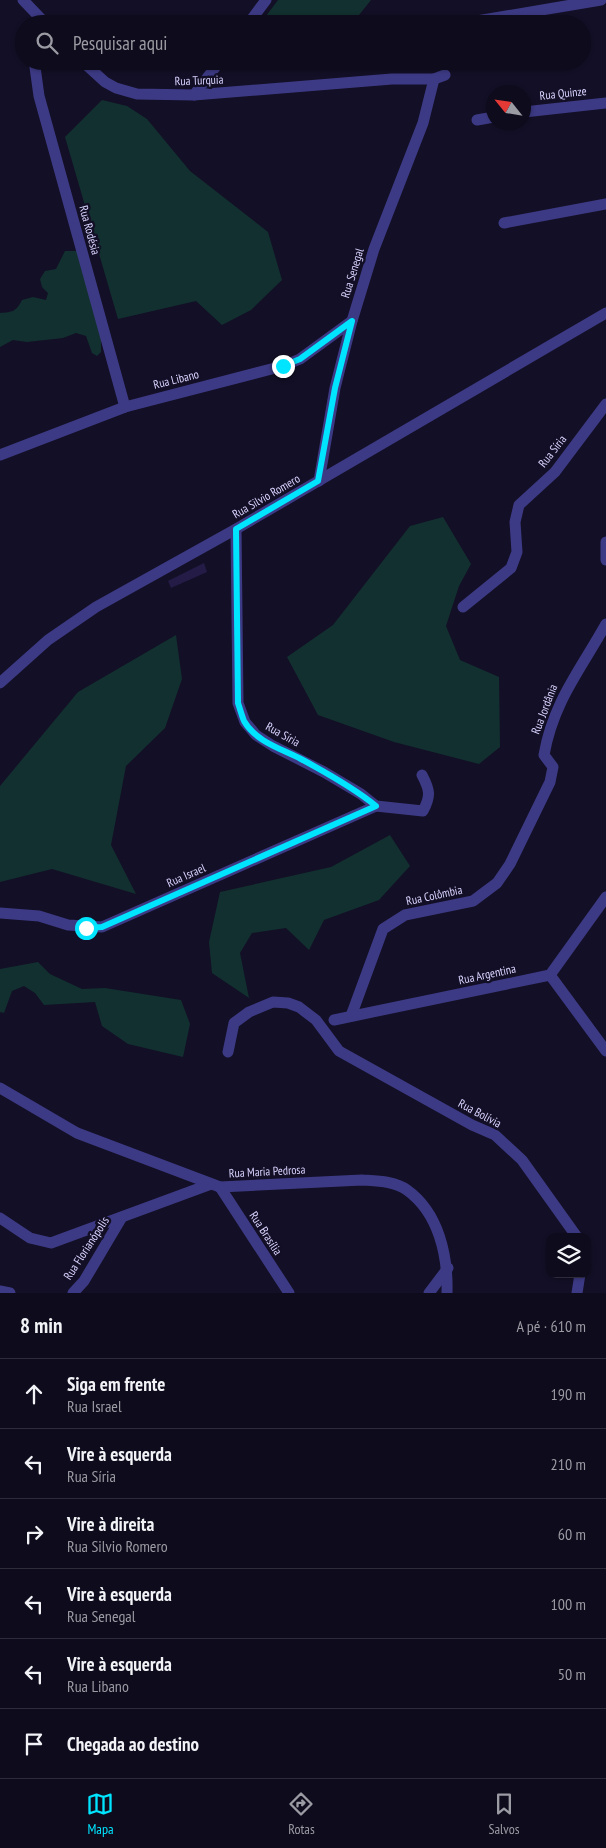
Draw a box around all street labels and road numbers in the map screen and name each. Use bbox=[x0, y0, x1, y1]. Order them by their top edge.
street label: Rua Turquia bbox=[174, 72, 224, 88]
street label: Rua Quinze bbox=[539, 83, 587, 103]
street label: Rua Rodésia bbox=[76, 204, 104, 256]
street label: Rua Senegal bbox=[337, 246, 367, 300]
street label: Rua Libano bbox=[152, 366, 200, 392]
street label: Rua Síria bbox=[535, 432, 569, 470]
street label: Rua Silvio Romero bbox=[230, 471, 302, 521]
street label: Rua Jordânia bbox=[528, 682, 560, 736]
street label: Rua Síria bbox=[263, 719, 303, 750]
street label: Rua Israel bbox=[164, 860, 208, 890]
street label: Rua Colômbia bbox=[405, 882, 464, 908]
street label: Rua Argentina bbox=[457, 961, 517, 987]
street label: Rua Bolívia bbox=[456, 1095, 504, 1131]
street label: Rua Maria Pedrosa bbox=[228, 1161, 306, 1180]
street label: Rua Brasília bbox=[246, 1208, 286, 1258]
street label: Rua Florianópolis bbox=[60, 1214, 112, 1282]

